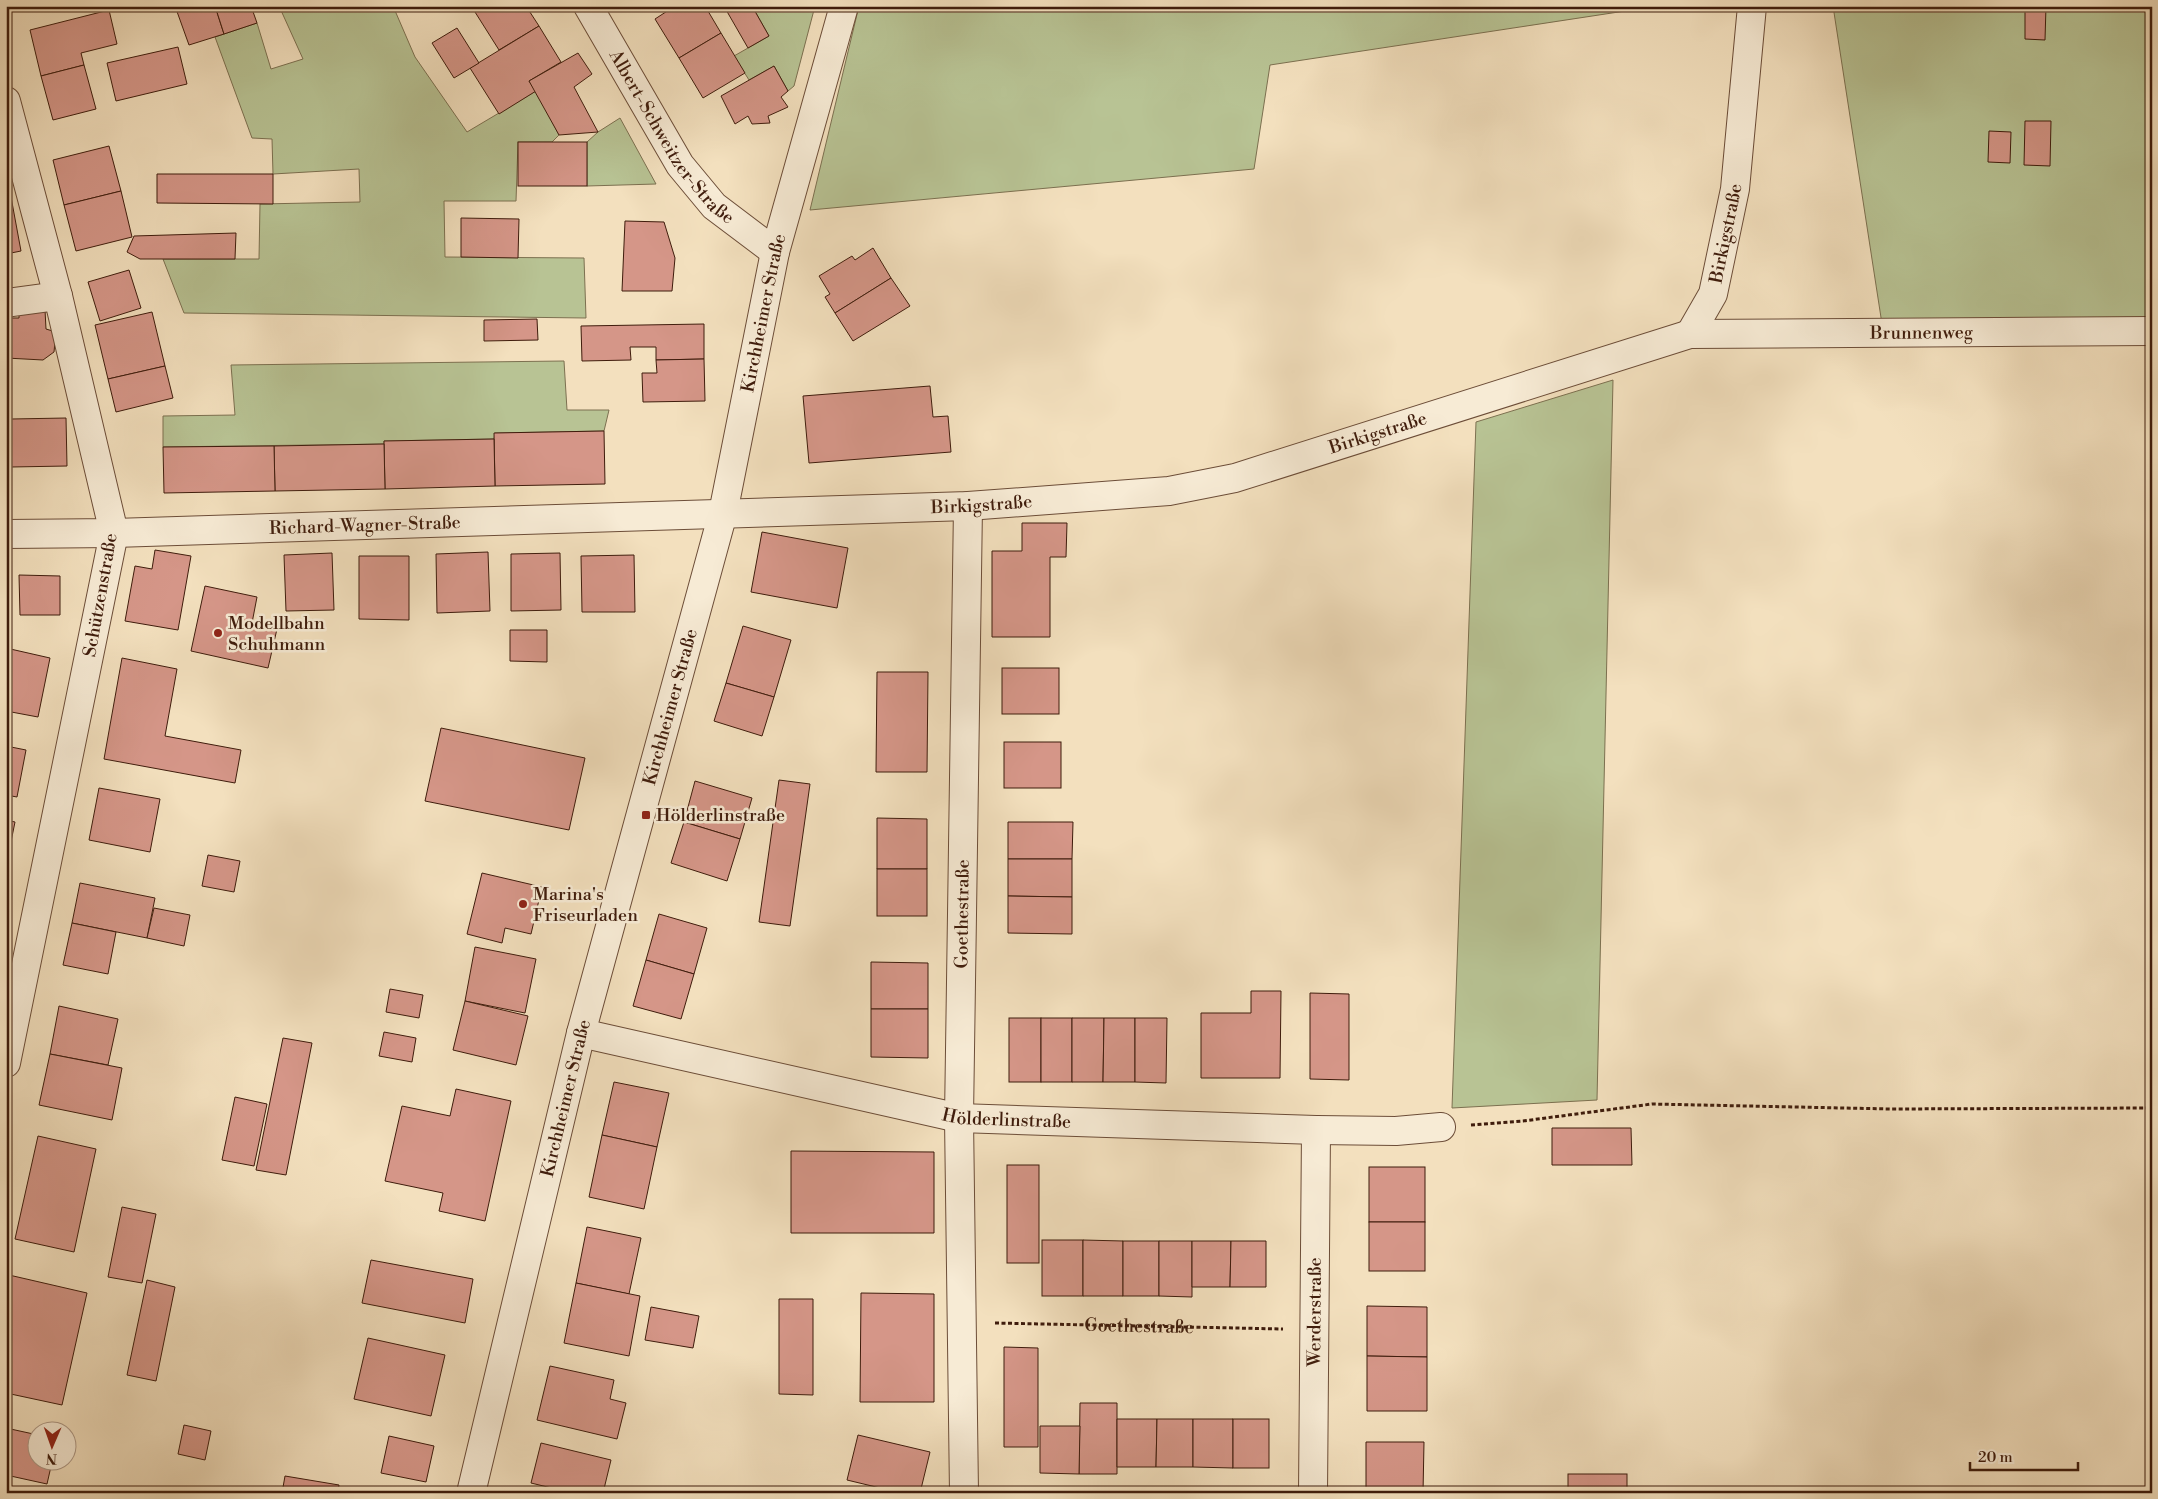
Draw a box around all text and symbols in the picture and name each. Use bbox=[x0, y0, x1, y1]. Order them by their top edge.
street label: Albert-Schweitzer-Straße bbox=[603, 45, 739, 229]
street label: Birkigstraße bbox=[1704, 183, 1747, 286]
street label: Kirchheimer Straße bbox=[736, 231, 792, 394]
street label: Brunnenweg bbox=[1869, 321, 1974, 345]
street label: Birkigstraße bbox=[1325, 407, 1430, 460]
street label: Birkigstraße bbox=[930, 490, 1033, 519]
street label: Richard-Wagner-Straße bbox=[269, 511, 461, 540]
street label: Schützenstraße bbox=[78, 531, 123, 659]
place label: Modellbahn Schuhmann bbox=[228, 612, 326, 656]
street label: Kirchheimer Straße bbox=[638, 626, 703, 788]
marker: Modellbahn Schuhmann bbox=[212, 627, 224, 639]
place label: Hölderlinstraße bbox=[656, 804, 785, 827]
marker: Hölderlinstraße bbox=[640, 809, 652, 821]
street label: Goethestraße bbox=[950, 859, 975, 969]
place label: Marina's Friseurladen bbox=[533, 883, 638, 927]
marker: Marina's Friseurladen bbox=[517, 898, 529, 910]
street label: Kirchheimer Straße bbox=[536, 1017, 596, 1179]
street label: Hölderlinstraße bbox=[940, 1104, 1071, 1134]
street label: Werderstraße bbox=[1303, 1257, 1327, 1368]
street label: Goethestraße bbox=[1084, 1314, 1194, 1339]
north arrow bbox=[28, 1422, 78, 1472]
scale bar bbox=[1970, 1439, 2078, 1471]
text: 20 m bbox=[1978, 1448, 2013, 1467]
text: N bbox=[46, 1449, 57, 1467]

